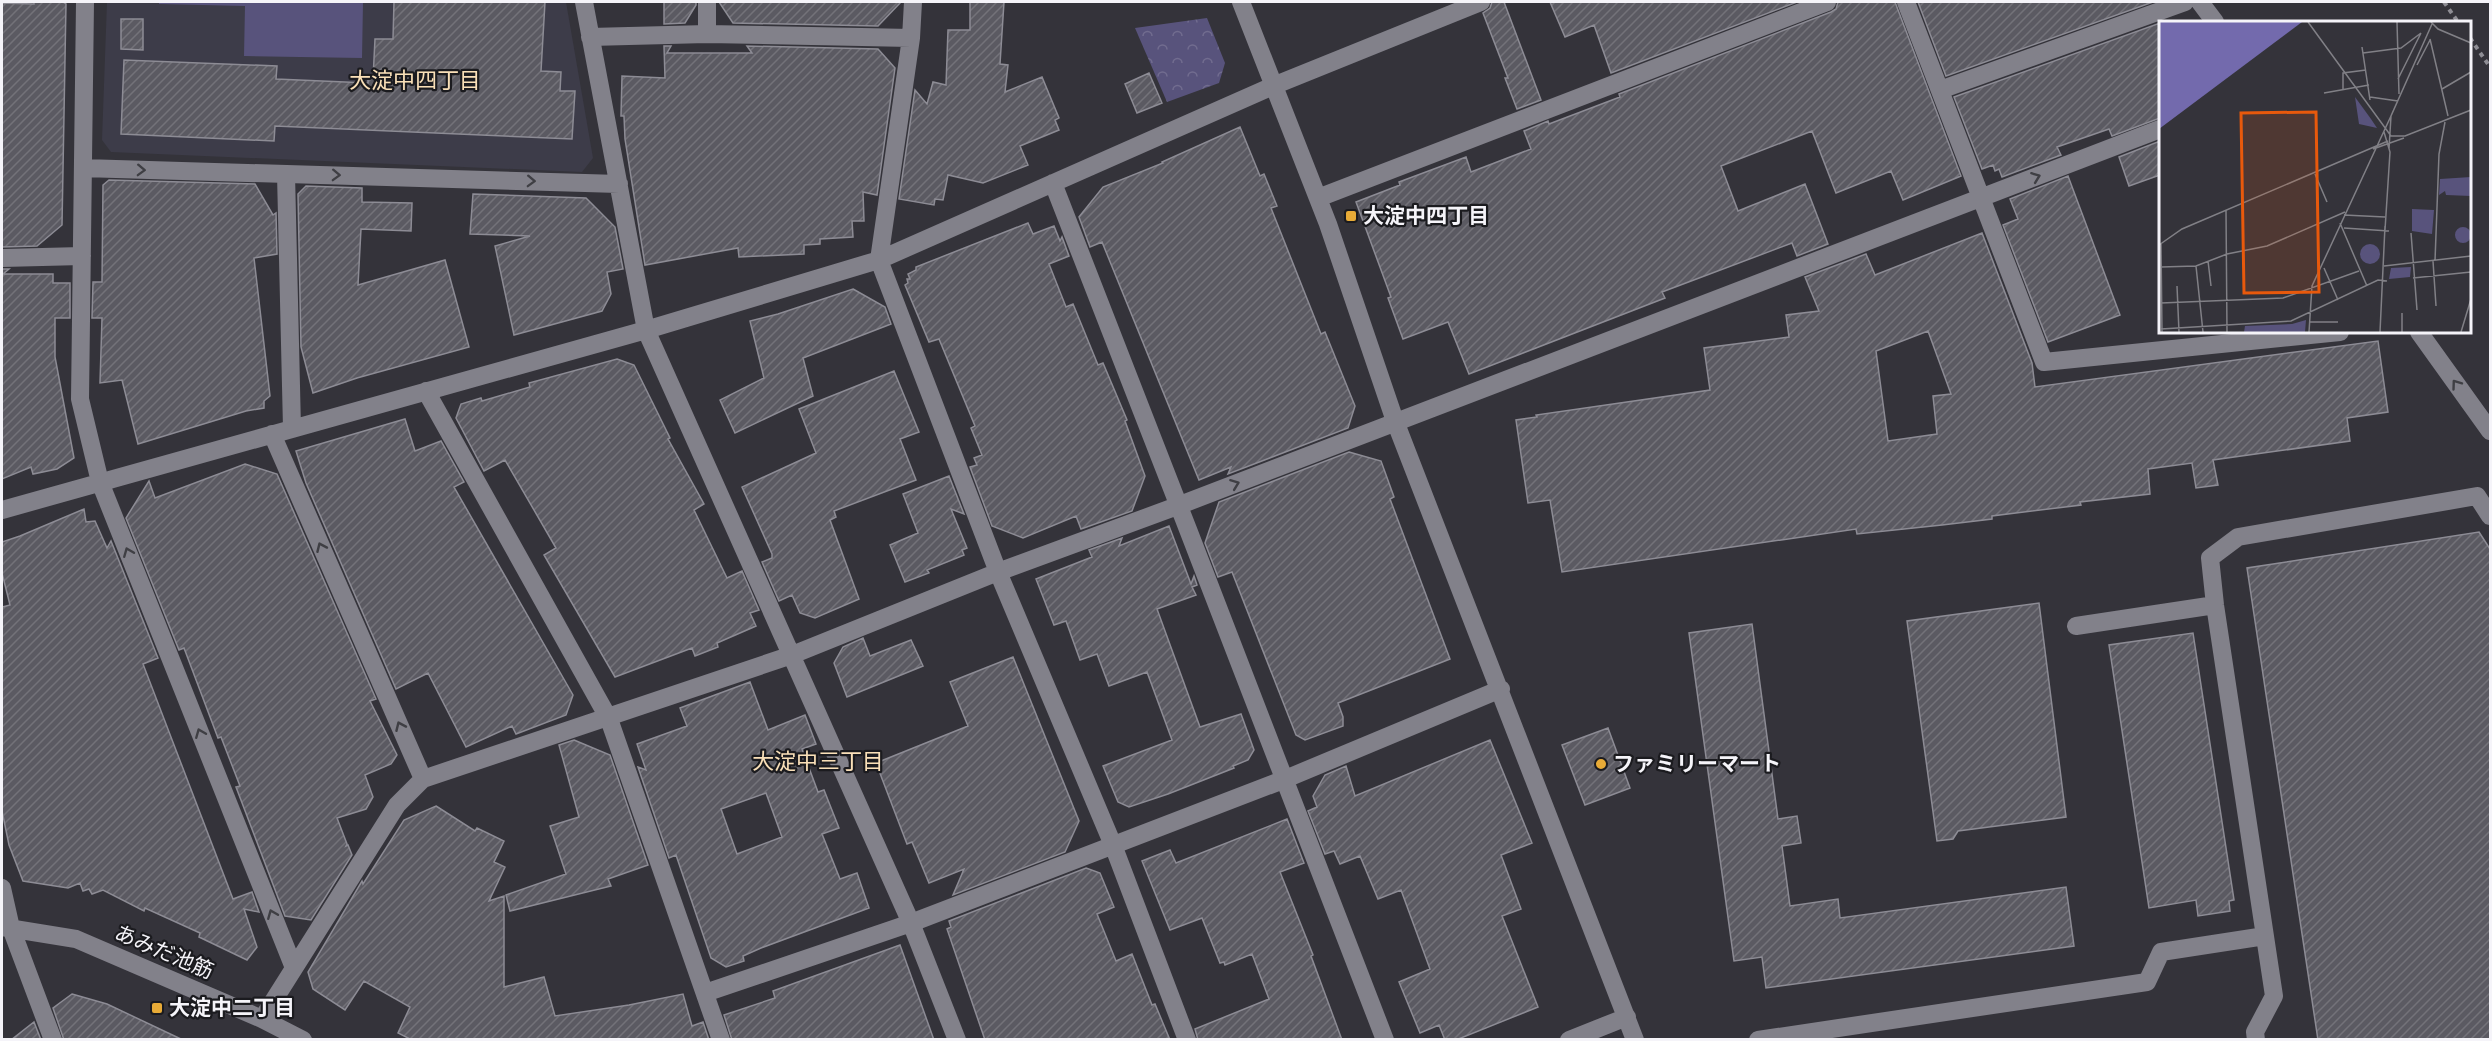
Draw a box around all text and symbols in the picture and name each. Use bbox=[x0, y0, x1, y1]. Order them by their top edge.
inset map bbox=[2159, 21, 2471, 333]
district label: 大淀中四丁目 bbox=[349, 67, 481, 94]
one-way arrow bbox=[137, 163, 146, 176]
one-way arrow bbox=[331, 169, 340, 182]
one-way arrow bbox=[2030, 172, 2041, 184]
one-way arrow bbox=[526, 175, 535, 188]
place label: 大淀中四丁目 bbox=[1363, 203, 1489, 229]
marker: 大淀中四丁目 bbox=[1344, 209, 1358, 223]
one-way arrow bbox=[2453, 379, 2464, 390]
one-way arrow bbox=[1229, 478, 1240, 491]
one-way arrow bbox=[317, 543, 329, 554]
one-way arrow bbox=[122, 547, 135, 558]
one-way arrow bbox=[395, 721, 407, 732]
one-way arrow bbox=[195, 728, 207, 739]
district label: 大淀中三丁目 bbox=[752, 748, 884, 775]
place label: ファミリーマート bbox=[1613, 751, 1781, 777]
marker: ファミリーマート bbox=[1594, 757, 1608, 771]
one-way arrow bbox=[267, 909, 279, 920]
street label: あみだ池筋 bbox=[111, 920, 217, 984]
place label: 大淀中二丁目 bbox=[169, 995, 295, 1021]
marker: 大淀中二丁目 bbox=[150, 1001, 164, 1015]

